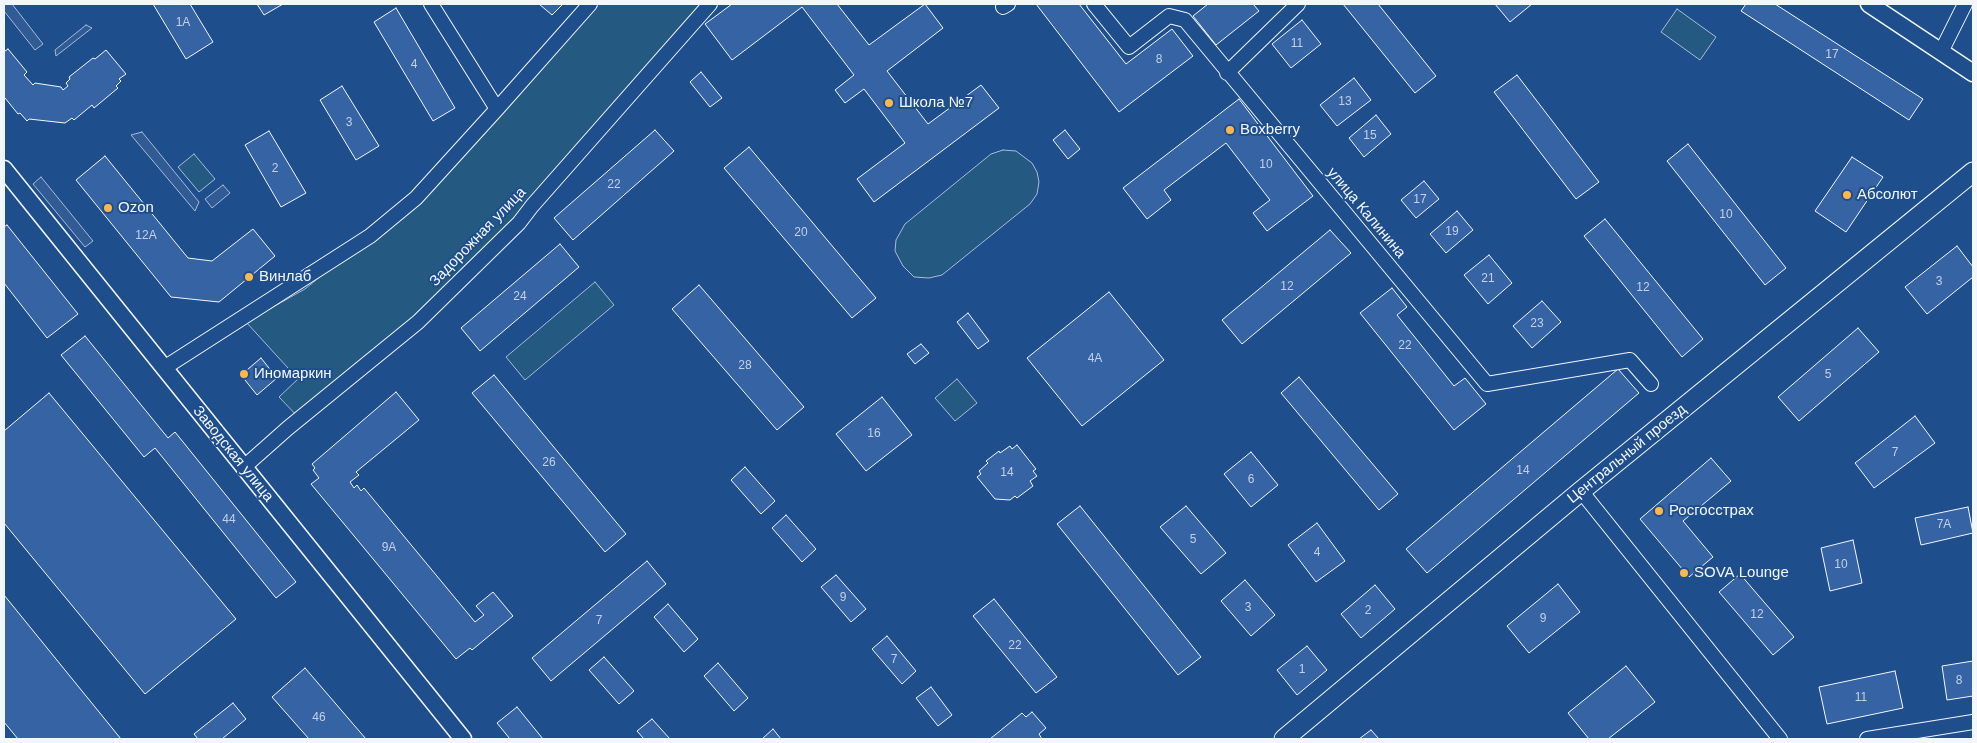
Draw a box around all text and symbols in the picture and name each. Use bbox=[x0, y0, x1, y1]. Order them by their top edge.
house number: 1А bbox=[176, 16, 190, 30]
house number: 11 bbox=[1291, 37, 1303, 51]
house number: 17 bbox=[1825, 48, 1839, 62]
house number: 8 bbox=[1156, 53, 1162, 67]
house number: 4 bbox=[411, 58, 417, 72]
place label: Школа №7 bbox=[899, 94, 973, 112]
house number: 13 bbox=[1338, 95, 1352, 109]
marker: Школа №7 bbox=[883, 97, 895, 109]
house number: 3 bbox=[346, 116, 352, 130]
place label: Boxberry bbox=[1240, 121, 1300, 139]
marker: Boxberry bbox=[1224, 124, 1236, 136]
house number: 15 bbox=[1363, 129, 1377, 143]
house number: 10 bbox=[1259, 158, 1273, 172]
house number: 2 bbox=[272, 162, 278, 176]
street label: улица Калинина bbox=[1323, 164, 1409, 262]
house number: 22 bbox=[607, 178, 621, 192]
street label: Задорожная улица bbox=[426, 184, 530, 290]
place label: Абсолют bbox=[1857, 186, 1918, 204]
marker: Абсолют bbox=[1841, 189, 1853, 201]
house number: 17 bbox=[1413, 193, 1427, 207]
place label: Ozon bbox=[118, 199, 154, 217]
marker: Ozon bbox=[102, 202, 114, 214]
house number: 10 bbox=[1719, 208, 1733, 222]
house number: 19 bbox=[1445, 225, 1459, 239]
house number: 20 bbox=[794, 226, 808, 240]
house number: 12А bbox=[135, 229, 157, 243]
place label: Винлаб bbox=[259, 268, 311, 286]
marker: Винлаб bbox=[243, 271, 255, 283]
house number: 21 bbox=[1481, 272, 1495, 286]
house number: 3 bbox=[1936, 275, 1942, 289]
house number: 12 bbox=[1280, 280, 1294, 294]
house number: 12 bbox=[1636, 281, 1650, 295]
house number: 24 bbox=[513, 290, 527, 304]
house number: 23 bbox=[1530, 317, 1544, 331]
house number: 22 bbox=[1398, 339, 1412, 353]
house number: 4А bbox=[1088, 352, 1102, 366]
house number: 28 bbox=[738, 359, 752, 373]
place label: Иномаркин bbox=[254, 365, 332, 383]
marker: Иномаркин bbox=[238, 368, 250, 380]
house number: 5 bbox=[1825, 368, 1831, 382]
street label: Центральный проезд bbox=[1564, 401, 1690, 507]
street label: Заводская улица bbox=[189, 402, 277, 506]
house number: 16 bbox=[867, 427, 881, 441]
house number: 7 bbox=[1892, 446, 1898, 460]
house number: 26 bbox=[542, 456, 556, 470]
house number: 14 bbox=[1516, 464, 1530, 478]
house number: 14 bbox=[1000, 466, 1014, 480]
house number: 6 bbox=[1248, 473, 1254, 487]
place label: Росгосстрах bbox=[1669, 502, 1754, 520]
marker: Росгосстрах bbox=[1653, 505, 1665, 517]
house number: 44 bbox=[222, 513, 236, 527]
house number: 7А bbox=[1937, 518, 1951, 532]
house number: 5 bbox=[1190, 533, 1196, 547]
house number: 9А bbox=[382, 541, 396, 555]
house number: 4 bbox=[1314, 546, 1320, 560]
house number: 10 bbox=[1834, 558, 1848, 572]
place label: SOVA Lounge bbox=[1694, 564, 1789, 582]
marker: SOVA Lounge bbox=[1678, 567, 1690, 579]
house number: 9 bbox=[840, 591, 846, 605]
house number: 3 bbox=[1245, 601, 1251, 615]
house number: 2 bbox=[1365, 604, 1371, 618]
house number: 12 bbox=[1750, 608, 1764, 622]
house number: 9 bbox=[1540, 612, 1546, 626]
house number: 7 bbox=[596, 614, 602, 628]
house number: 22 bbox=[1008, 639, 1022, 653]
house number: 7 bbox=[891, 653, 897, 667]
house number: 1 bbox=[1299, 663, 1305, 677]
house number: 8 bbox=[1956, 674, 1962, 688]
house number: 11 bbox=[1855, 691, 1867, 705]
house number: 46 bbox=[312, 711, 326, 725]

